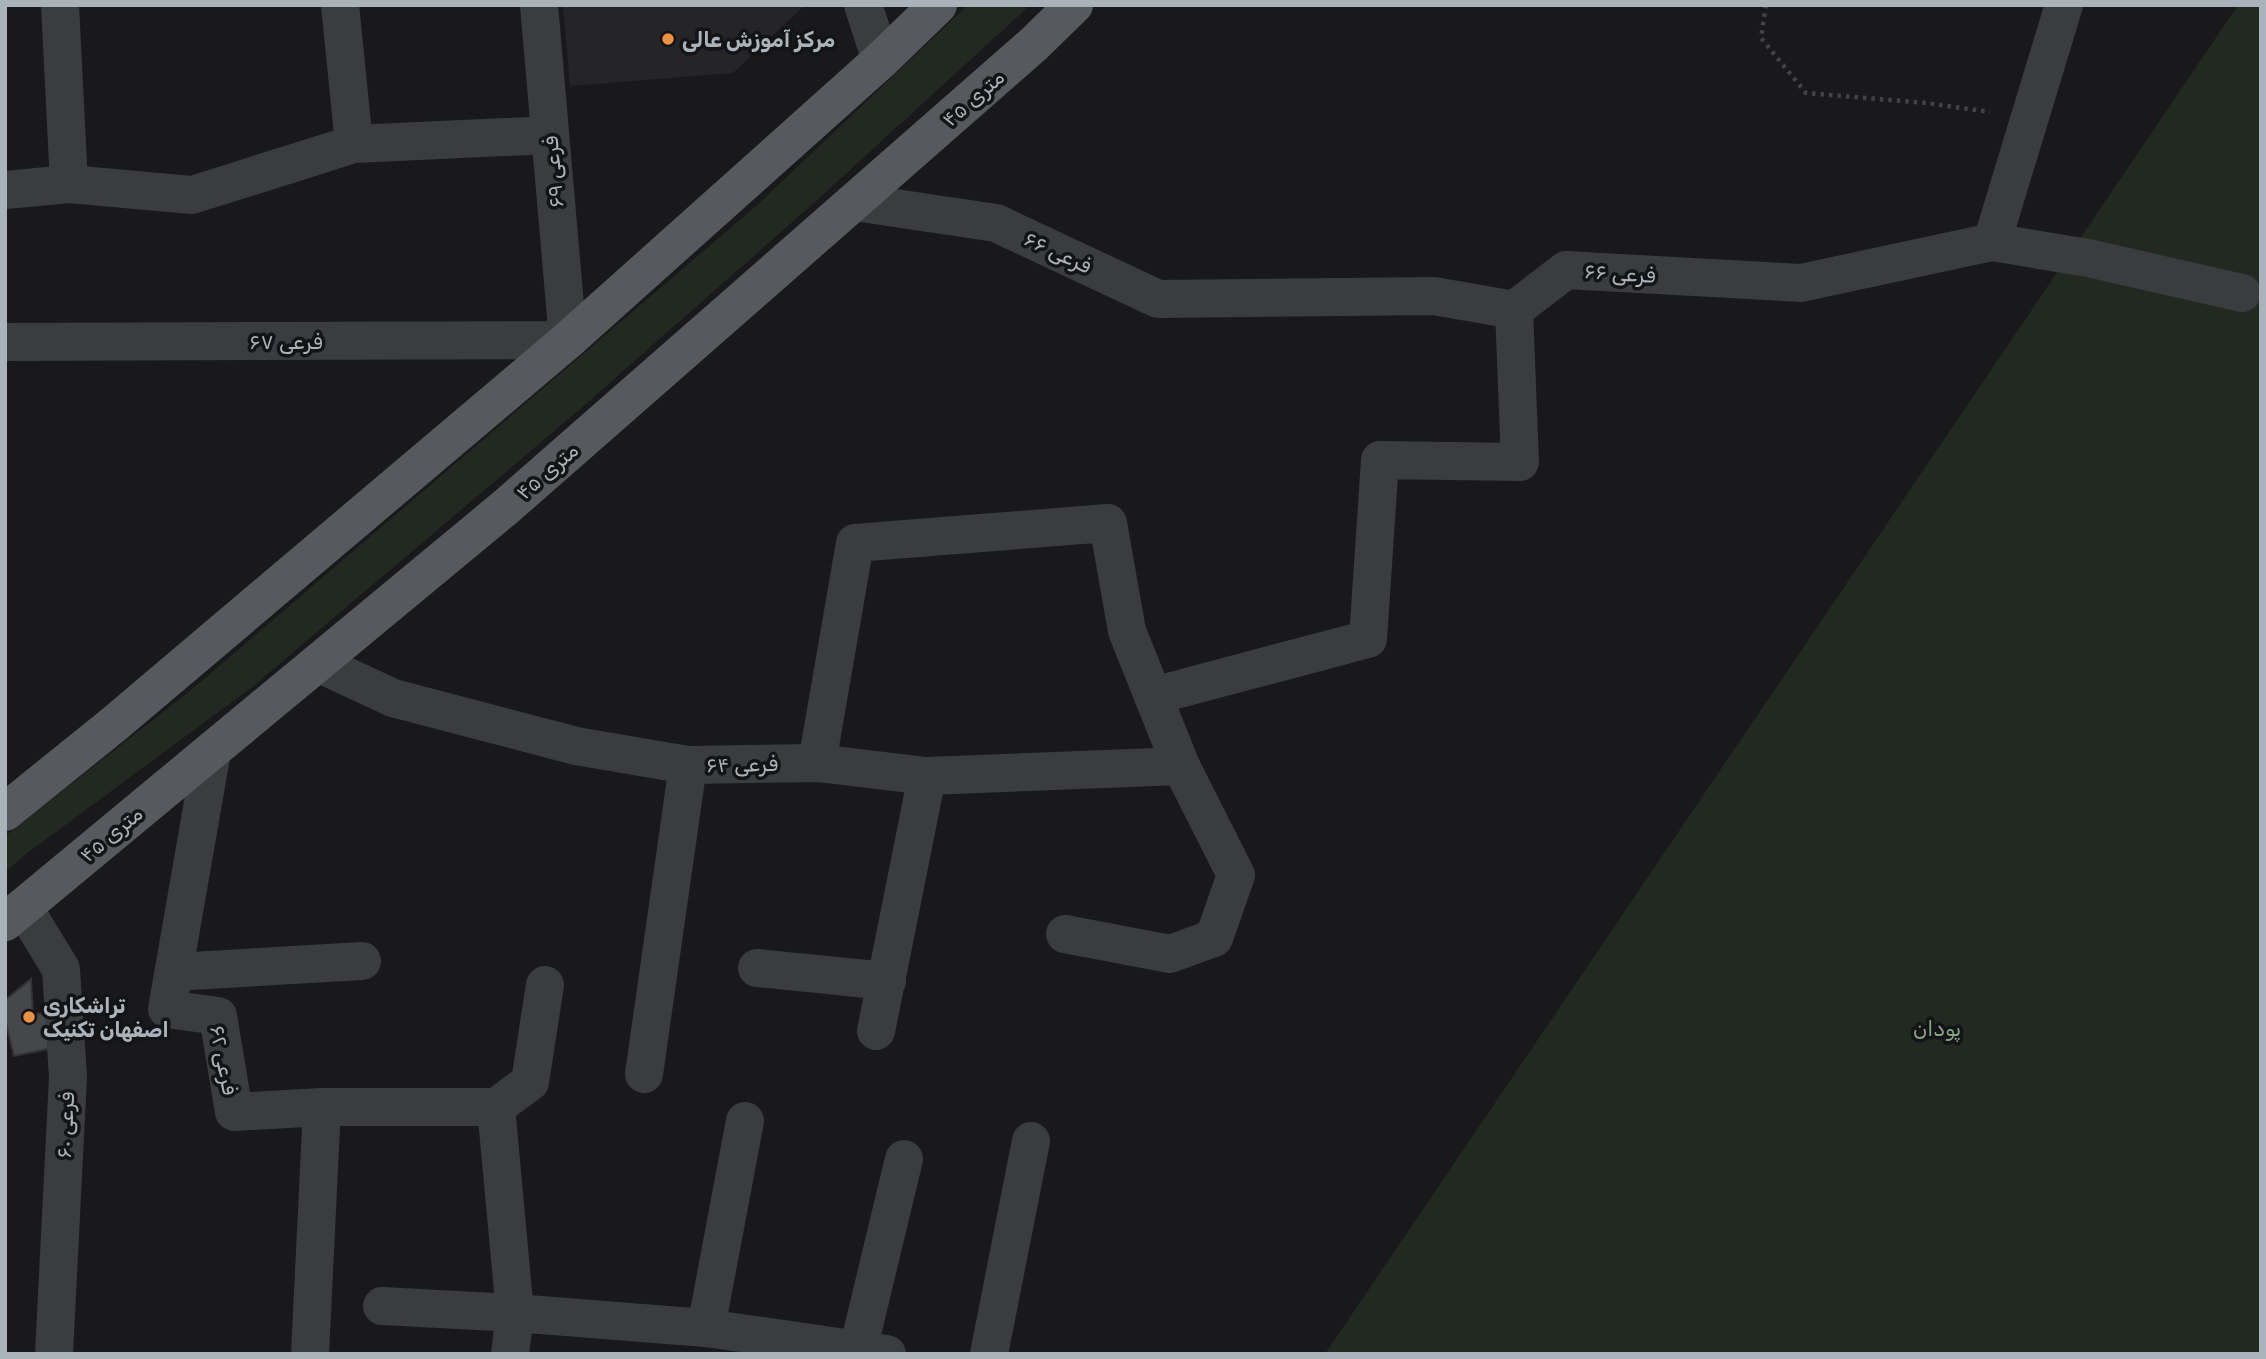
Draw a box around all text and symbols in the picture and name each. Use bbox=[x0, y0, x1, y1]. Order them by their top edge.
place label: مرکز آموزش عالی bbox=[682, 27, 835, 53]
marker: مرکز آموزش عالی bbox=[660, 31, 676, 47]
street label: ۴۵ متری bbox=[937, 64, 1009, 132]
street label: فرعی ۶۹ bbox=[537, 135, 569, 209]
street label: فرعی ۶۶ bbox=[1020, 226, 1096, 278]
street label: فرعی ۶۶ bbox=[1584, 258, 1657, 288]
street label: فرعی ۶۷ bbox=[249, 329, 323, 354]
street label: ۴۵ متری bbox=[511, 437, 583, 505]
street label: فرعی ۶۴ bbox=[706, 751, 778, 777]
street label: ۴۵ متری bbox=[75, 801, 147, 867]
place label: تراشکاری اصفهان تکنیک bbox=[43, 993, 169, 1042]
marker: تراشکاری اصفهان تکنیک bbox=[21, 1009, 37, 1025]
park label: پودان bbox=[1913, 1016, 1961, 1043]
street label: فرعی ۶۲ bbox=[205, 1023, 243, 1097]
street label: فرعی ۶۰ bbox=[51, 1091, 79, 1159]

